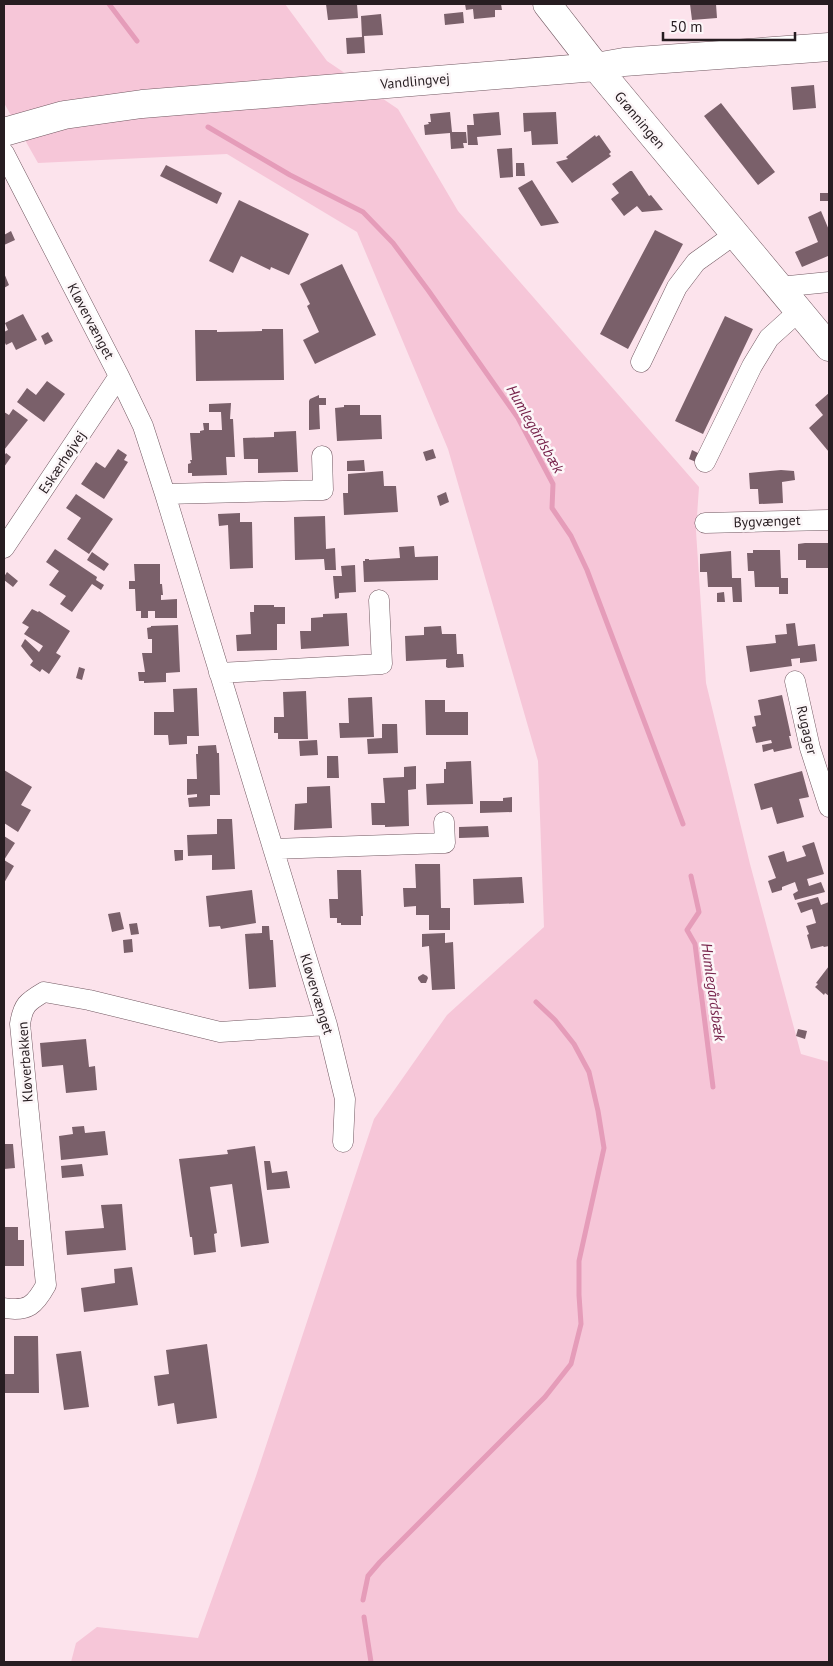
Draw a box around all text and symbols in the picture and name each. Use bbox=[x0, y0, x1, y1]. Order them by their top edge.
scale bar bbox=[663, 10, 796, 42]
text: 50 m bbox=[670, 17, 703, 36]
street label: Vandlingvej bbox=[378, 69, 451, 93]
street label: Grønningen bbox=[611, 87, 669, 153]
street label: Kløvervænget bbox=[63, 280, 119, 362]
water label: Humlegårdsbæk bbox=[502, 381, 569, 477]
street label: Eskærhøjvej bbox=[34, 427, 90, 497]
street label: Bygvænget bbox=[733, 511, 801, 531]
street label: Rugager bbox=[793, 704, 821, 756]
water label: Humlegårdsbæk bbox=[697, 942, 730, 1043]
street label: Kløvervænget bbox=[296, 952, 338, 1037]
street label: Kløverbakken bbox=[13, 1021, 37, 1103]

